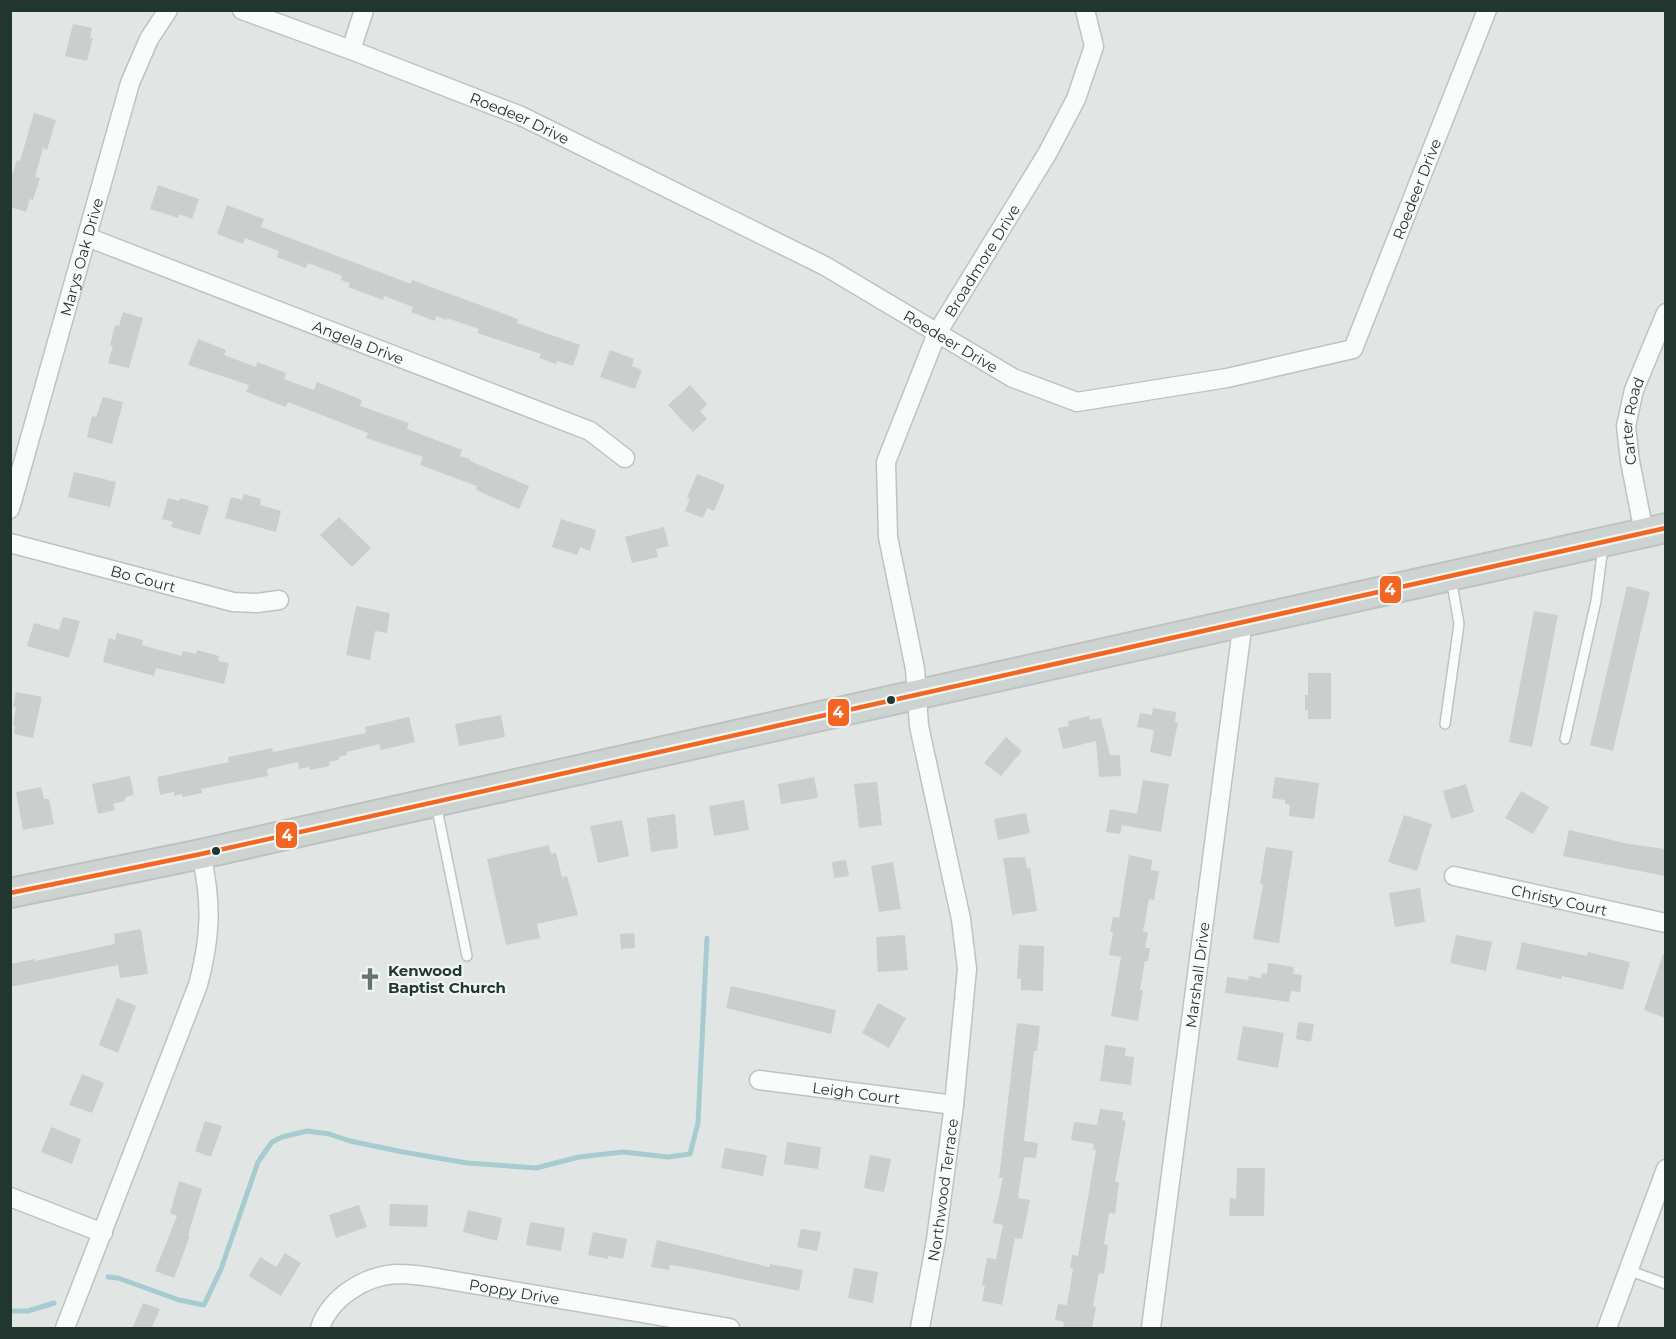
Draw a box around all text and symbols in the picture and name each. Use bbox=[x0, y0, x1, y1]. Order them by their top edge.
street label: Roedeer Drive bbox=[467, 88, 573, 148]
street label: Roedeer Drive bbox=[1388, 136, 1445, 242]
street label: Marys Oak Drive bbox=[55, 195, 107, 318]
street label: Broadmore Drive bbox=[940, 200, 1023, 320]
street label: Roedeer Drive bbox=[900, 305, 1002, 377]
street label: Angela Drive bbox=[310, 316, 407, 368]
street label: Carter Road bbox=[1616, 374, 1648, 466]
street label: Bo Court bbox=[109, 561, 178, 596]
line badge: 4 bbox=[1379, 575, 1402, 604]
text: 4 bbox=[1384, 580, 1396, 599]
unlabelled marker bbox=[885, 694, 897, 706]
line badge: 4 bbox=[827, 698, 850, 727]
text: 4 bbox=[832, 703, 844, 722]
line badge: 4 bbox=[275, 821, 298, 849]
text: 4 bbox=[281, 826, 293, 845]
unlabelled marker bbox=[210, 845, 222, 857]
street label: Christy Court bbox=[1510, 880, 1609, 919]
street label: Marshall Drive bbox=[1181, 921, 1213, 1029]
place label: Kenwood Baptist Church bbox=[388, 961, 506, 997]
church icon: Kenwood Baptist Church bbox=[357, 966, 383, 992]
street label: Leigh Court bbox=[811, 1077, 901, 1108]
street label: Northwood Terrace bbox=[923, 1117, 962, 1263]
street label: Poppy Drive bbox=[468, 1274, 561, 1308]

